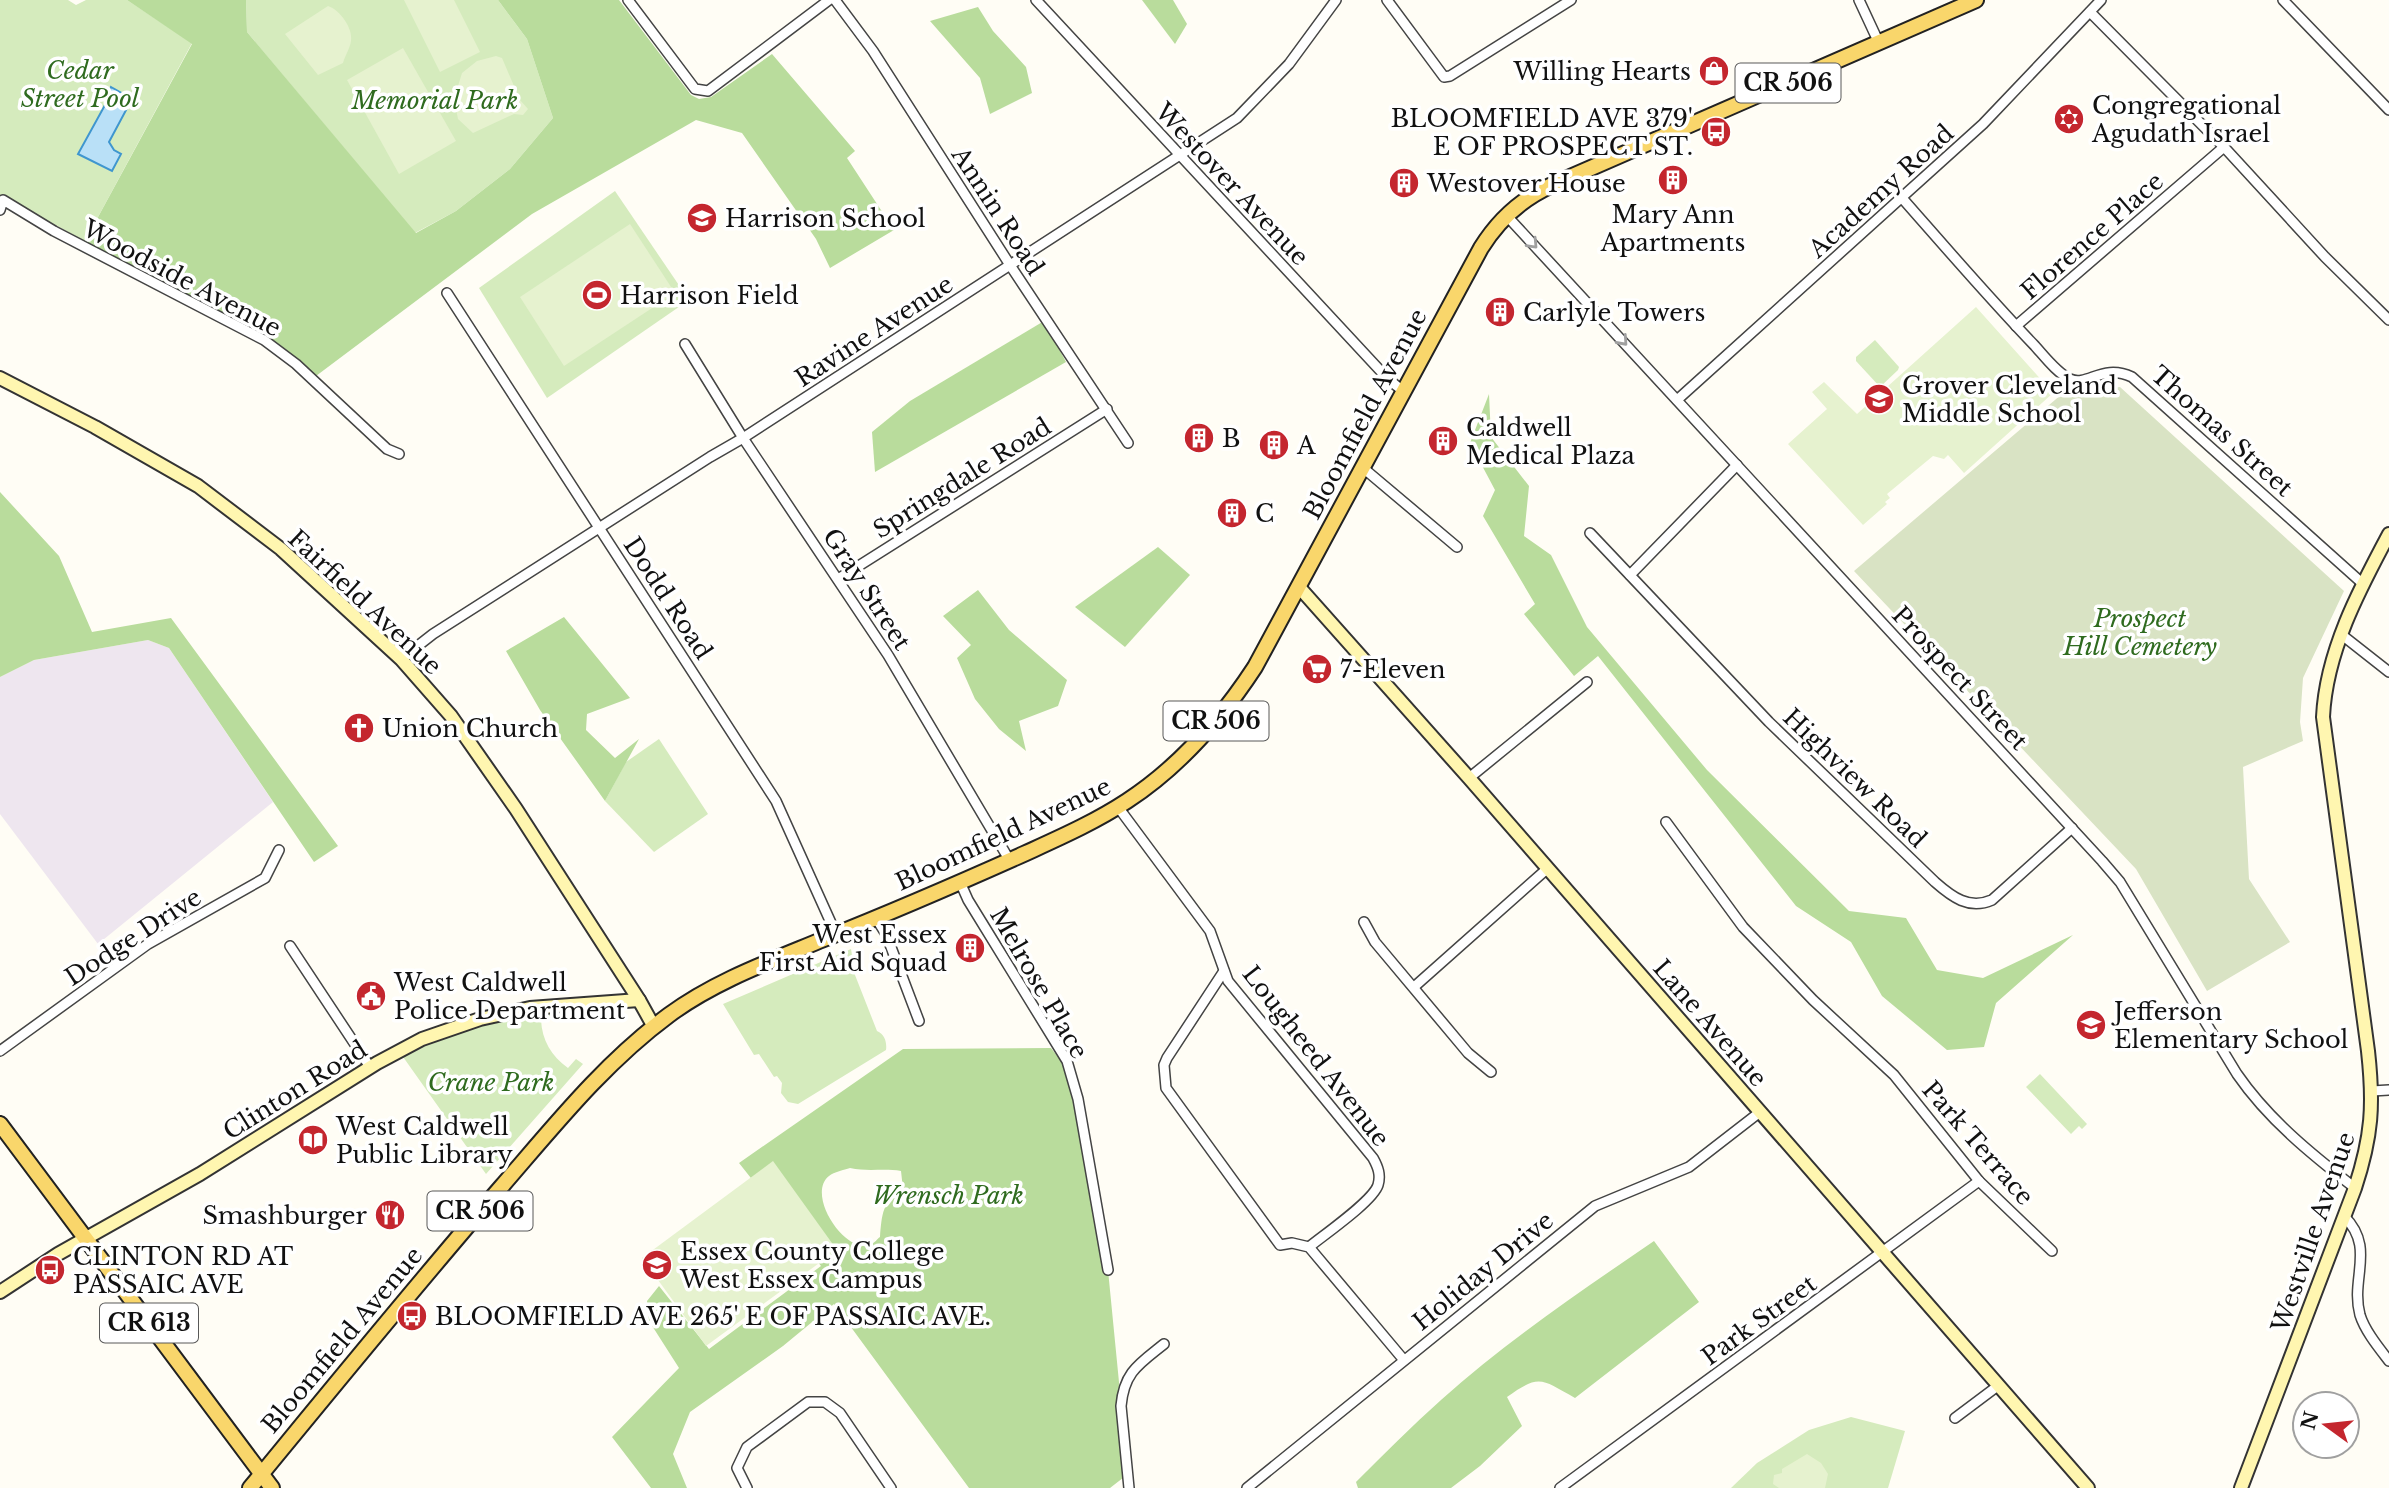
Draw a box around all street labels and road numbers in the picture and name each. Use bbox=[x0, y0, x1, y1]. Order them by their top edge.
road number: CR 506 bbox=[1736, 64, 1840, 102]
street label: Westover Avenue bbox=[1149, 96, 1315, 271]
street label: Academy Road bbox=[1802, 118, 1959, 264]
street label: Annin Road bbox=[945, 141, 1050, 281]
street label: Florence Place bbox=[2015, 166, 2169, 306]
street label: Woodside Avenue bbox=[77, 213, 286, 343]
street label: Ravine Avenue bbox=[790, 269, 958, 393]
street label: Bloomfield Avenue bbox=[1297, 303, 1433, 525]
street label: Thomas Street bbox=[2145, 360, 2299, 502]
street label: Springdale Road bbox=[868, 412, 1056, 544]
street label: Gray Street bbox=[817, 523, 917, 655]
street label: Fairfield Avenue bbox=[282, 524, 448, 680]
street label: Dodd Road bbox=[618, 531, 718, 665]
street label: Prospect Street bbox=[1886, 600, 2034, 756]
road number: CR 506 bbox=[1164, 702, 1268, 740]
street label: Highview Road bbox=[1777, 702, 1933, 854]
street label: Bloomfield Avenue bbox=[891, 771, 1115, 897]
street label: Dodge Drive bbox=[59, 882, 207, 992]
street label: Melrose Place bbox=[984, 902, 1094, 1064]
street label: Lane Avenue bbox=[1647, 954, 1773, 1092]
street label: Lougheed Avenue bbox=[1236, 960, 1396, 1152]
street label: Clinton Road bbox=[218, 1034, 372, 1146]
street label: Park Terrace bbox=[1916, 1075, 2040, 1211]
street label: Westville Avenue bbox=[2265, 1128, 2361, 1337]
road number: CR 506 bbox=[428, 1192, 532, 1230]
street label: Holiday Drive bbox=[1407, 1206, 1559, 1336]
street label: Bloomfield Avenue bbox=[256, 1241, 428, 1439]
street label: Park Street bbox=[1696, 1269, 1822, 1371]
road number: CR 613 bbox=[100, 1304, 198, 1342]

